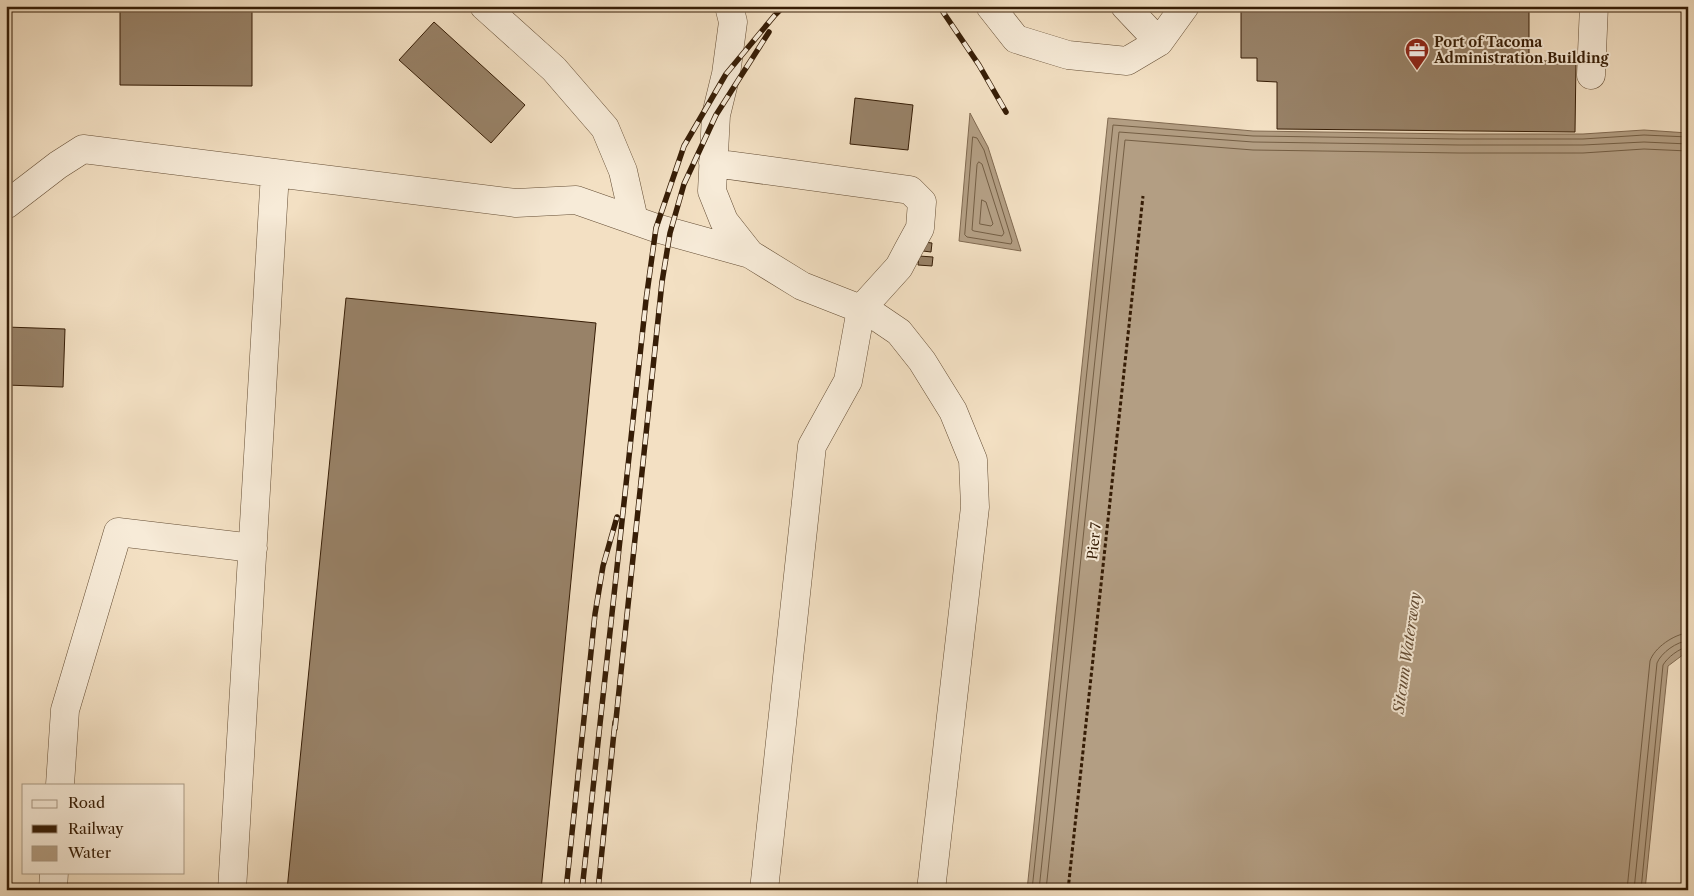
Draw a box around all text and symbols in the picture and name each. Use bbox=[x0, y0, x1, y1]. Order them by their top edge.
place label: Port of Tacoma Administration Building bbox=[1433, 33, 1609, 67]
office icon: Port of Tacoma Administration Building bbox=[1404, 37, 1430, 71]
street label: Pier 7 bbox=[1083, 521, 1105, 561]
water label: Sitcum Waterway bbox=[1388, 591, 1424, 716]
legend bbox=[22, 784, 185, 874]
text: Road bbox=[68, 793, 105, 812]
text: Railway bbox=[68, 819, 124, 838]
text: Water bbox=[67, 843, 112, 862]

